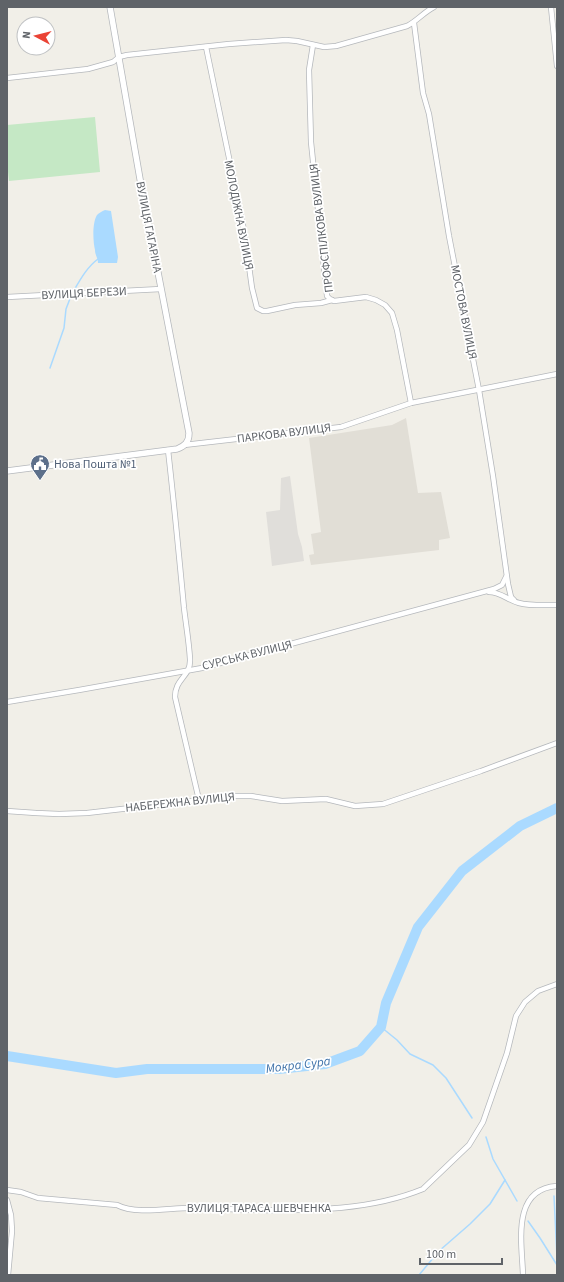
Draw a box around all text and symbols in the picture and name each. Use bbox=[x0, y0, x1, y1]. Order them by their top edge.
north arrow bbox=[16, 16, 56, 56]
text: N bbox=[19, 30, 34, 39]
street label: МОЛОДІЖНА ВУЛИЦЯ bbox=[219, 159, 258, 272]
street label: ПРОФСПІЛКОВА ВУЛИЦЯ bbox=[305, 162, 338, 293]
street label: ВУЛИЦЯ ГАГАРІНА bbox=[131, 180, 166, 275]
street label: МОСТОВА ВУЛИЦЯ bbox=[446, 263, 481, 361]
street label: ВУЛИЦЯ БЕРЕЗИ bbox=[41, 283, 127, 304]
street label: ПАРКОВА ВУЛИЦЯ bbox=[236, 419, 332, 448]
public building icon: Нова Пошта №1 bbox=[29, 453, 51, 481]
place label: Нова Пошта №1 bbox=[54, 456, 137, 473]
street label: СУРСЬКА ВУЛИЦЯ bbox=[200, 636, 294, 675]
street label: НАБЕРЕЖНА ВУЛИЦЯ bbox=[124, 788, 236, 817]
water label: Мокра Сура bbox=[265, 1052, 332, 1078]
street label: ВУЛИЦЯ ТАРАСА ШЕВЧЕНКА bbox=[187, 1200, 332, 1217]
scale bar bbox=[420, 1240, 502, 1266]
text: 100 m bbox=[426, 1246, 456, 1263]

